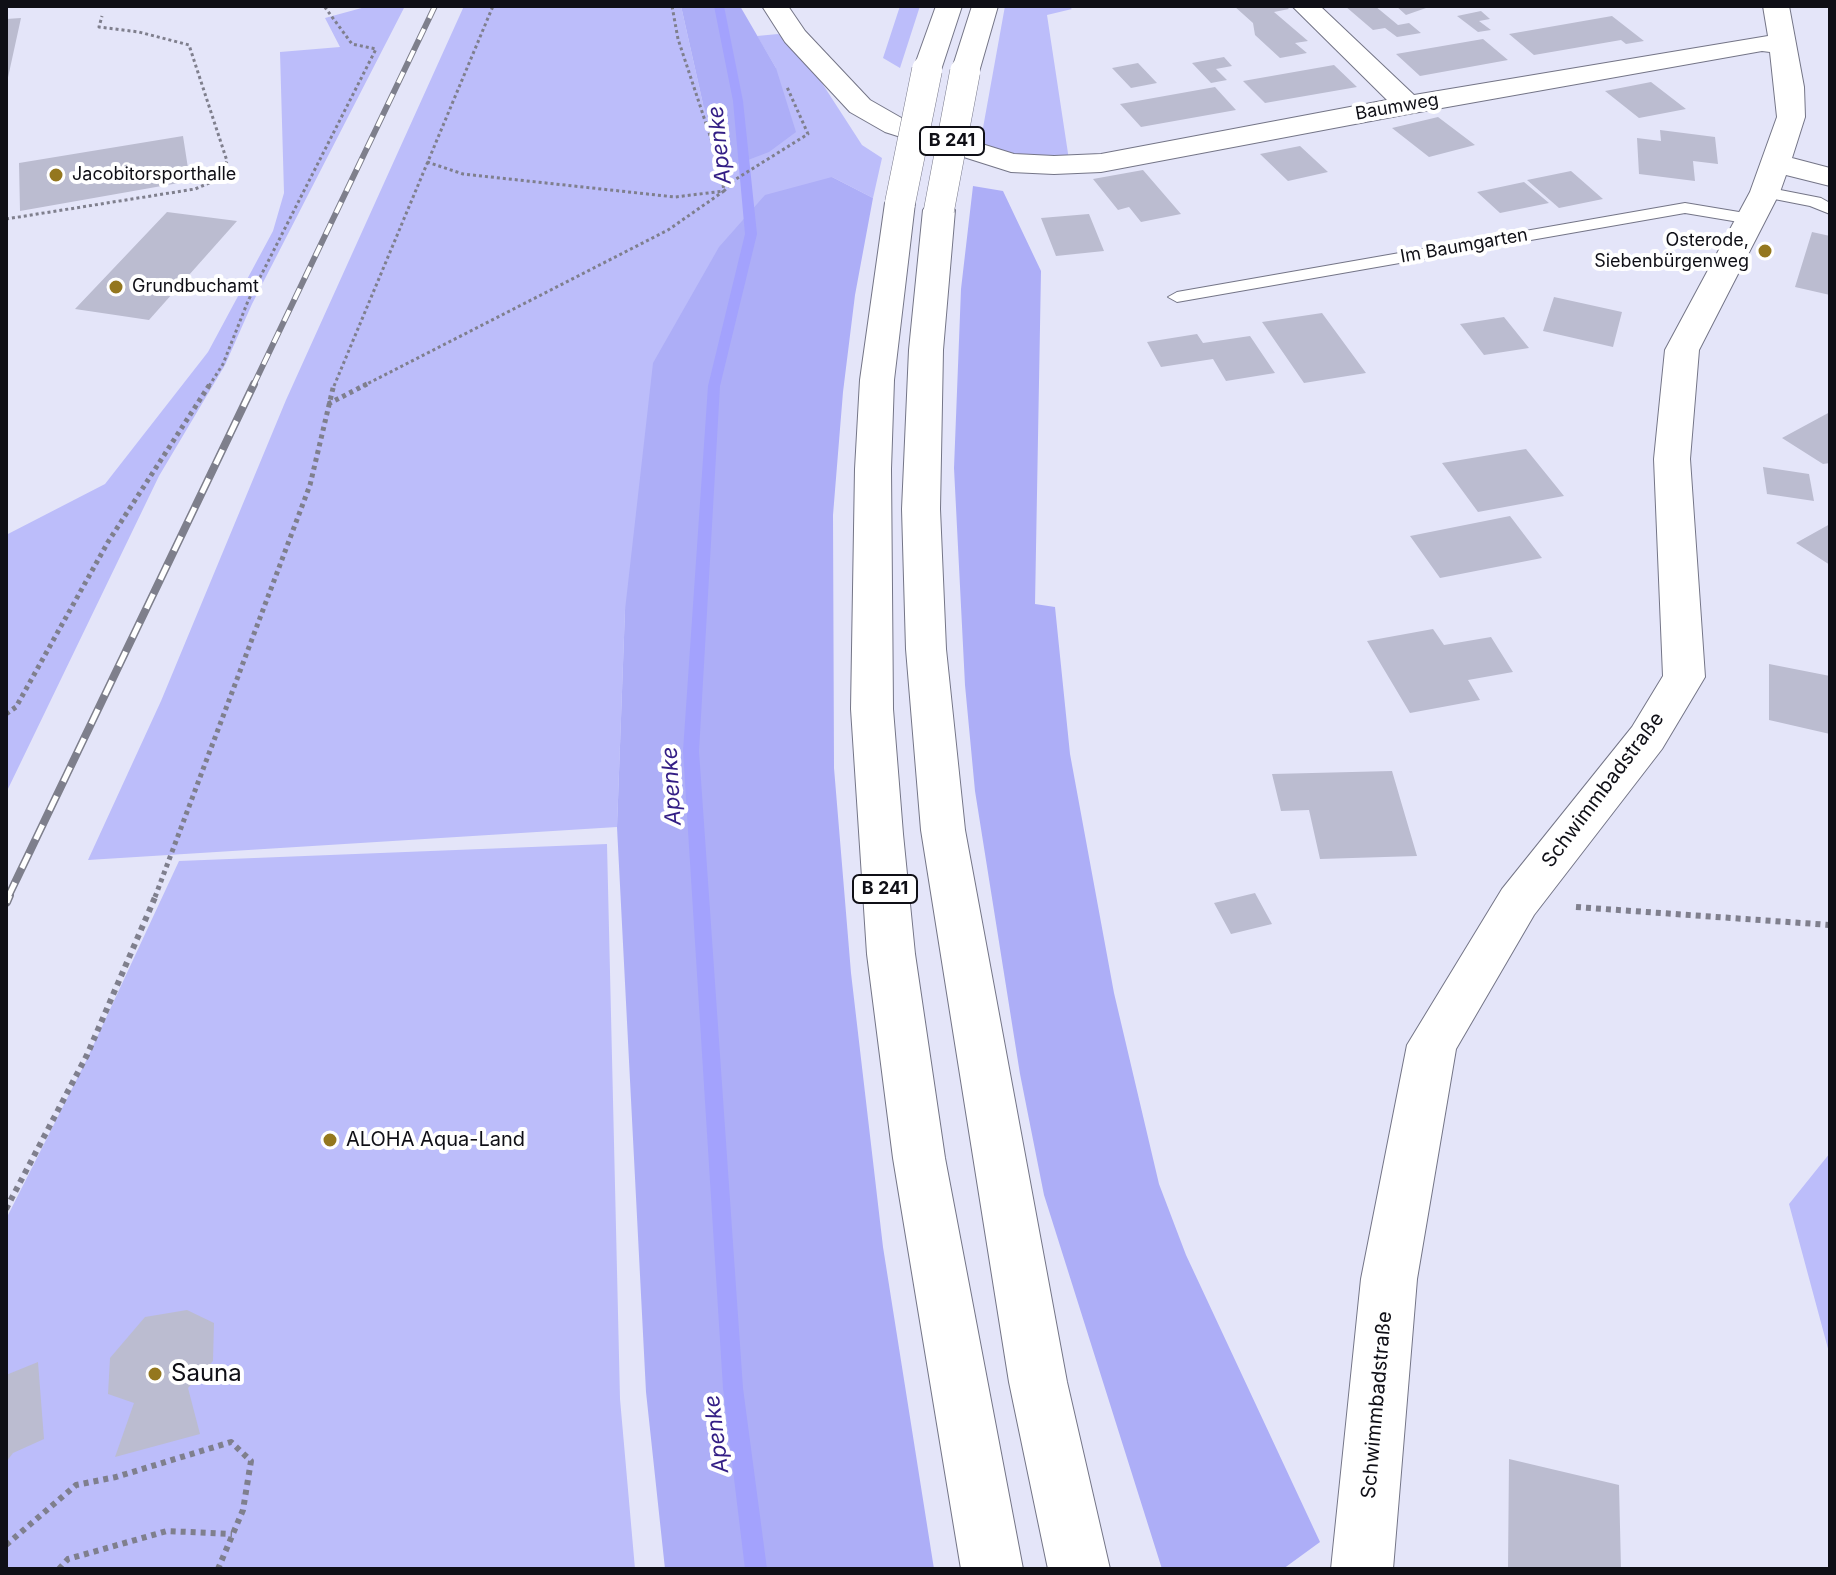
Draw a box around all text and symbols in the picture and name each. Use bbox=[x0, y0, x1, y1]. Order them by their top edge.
street label: Baumweg bbox=[1354, 89, 1440, 125]
water label: Apenke bbox=[703, 105, 737, 185]
road number: B 241 bbox=[920, 127, 984, 155]
place label: Jacobitorsporthalle bbox=[72, 164, 236, 186]
marker: Jacobitorsporthalle bbox=[47, 166, 65, 184]
street label: Im Baumgarten bbox=[1399, 224, 1529, 268]
place label: Osterode, Siebenbürgenweg bbox=[1594, 230, 1749, 272]
marker: Osterode, Siebenbürgenweg bbox=[1756, 242, 1774, 260]
place label: Grundbuchamt bbox=[132, 276, 259, 298]
marker: Grundbuchamt bbox=[107, 278, 125, 296]
street label: Schwimmbadstraße bbox=[1537, 708, 1669, 872]
water label: Apenke bbox=[657, 746, 687, 826]
road number: B 241 bbox=[853, 875, 917, 903]
place label: ALOHA Aqua-Land bbox=[346, 1128, 525, 1152]
marker: ALOHA Aqua-Land bbox=[321, 1131, 339, 1149]
street label: Schwimmbadstraße bbox=[1357, 1310, 1397, 1500]
place label: Sauna bbox=[171, 1360, 242, 1388]
marker: Sauna bbox=[146, 1365, 164, 1383]
water label: Apenke bbox=[699, 1393, 735, 1475]

